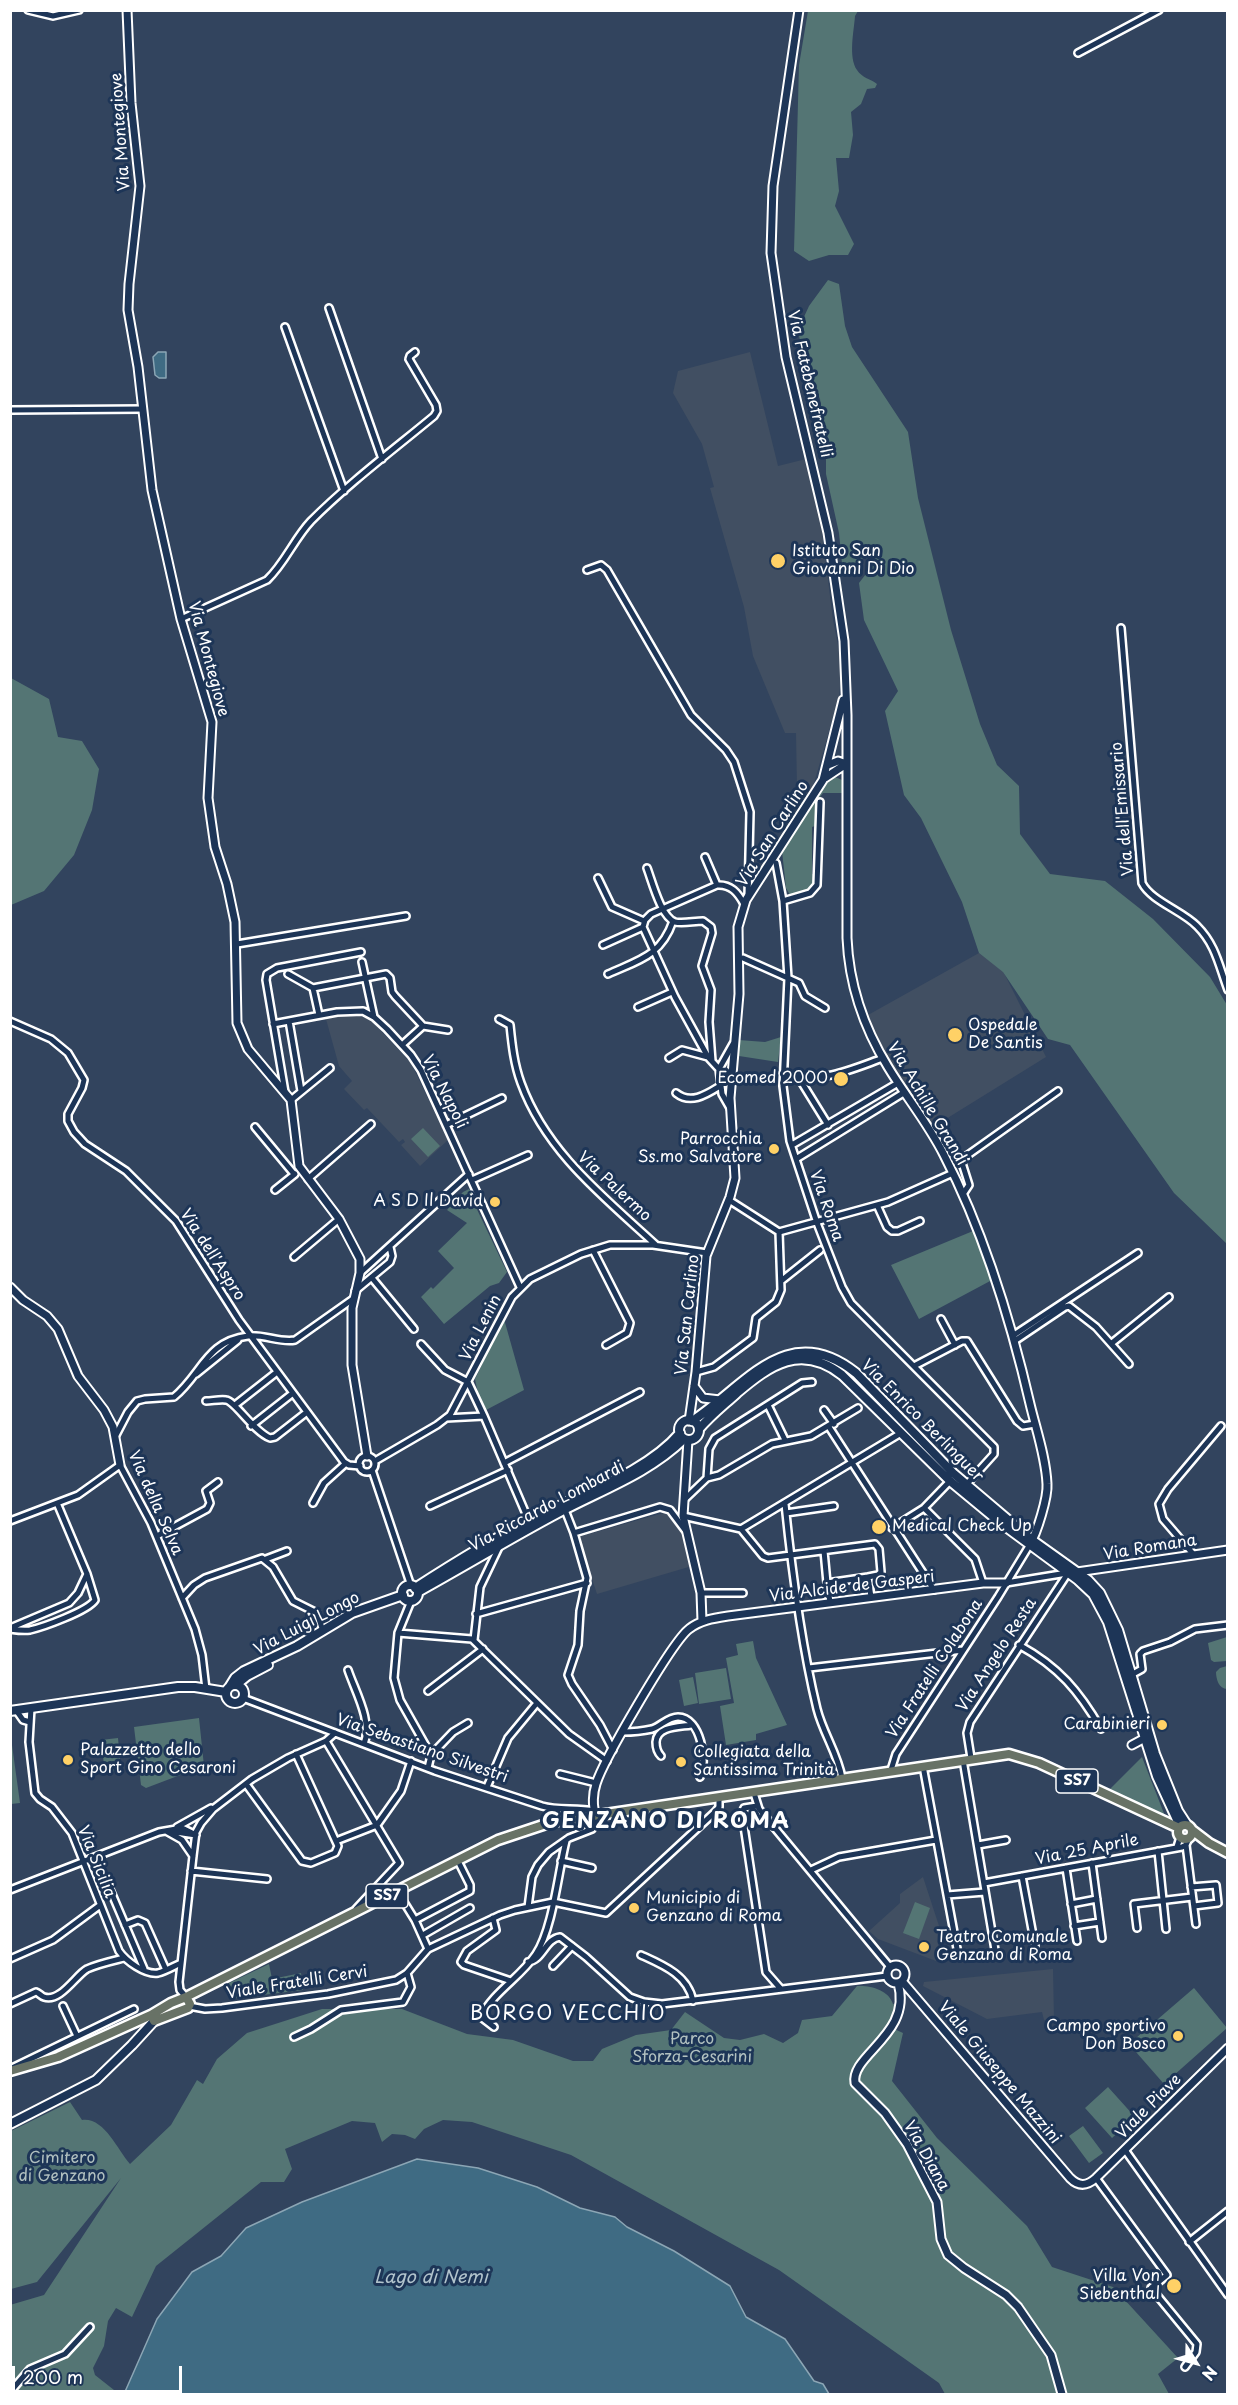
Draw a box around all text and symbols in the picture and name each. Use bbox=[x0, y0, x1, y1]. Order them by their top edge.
street label: Via Montegiove bbox=[107, 72, 135, 192]
street label: Via Fatebenefratelli bbox=[783, 309, 835, 459]
place label: Istituto San Giovanni Di Dio bbox=[792, 542, 914, 580]
marker: Istituto San Giovanni Di Dio bbox=[769, 552, 787, 570]
street label: Via Montegiove bbox=[183, 599, 233, 719]
street label: Via dell'Emissario bbox=[1108, 741, 1138, 877]
street label: Via San Carlino bbox=[733, 778, 813, 890]
place label: Ospedale De Santis bbox=[968, 1016, 1043, 1054]
marker: Ospedale De Santis bbox=[946, 1026, 964, 1044]
street label: Via Achille Grandi bbox=[883, 1039, 971, 1169]
street label: Via Napoli bbox=[417, 1052, 471, 1132]
place label: Ecomed 2000 bbox=[718, 1069, 828, 1089]
marker: Ecomed 2000 bbox=[832, 1070, 850, 1088]
place label: Parrocchia Ss.mo Salvatore bbox=[638, 1130, 762, 1168]
marker: Parrocchia Ss.mo Salvatore bbox=[767, 1142, 781, 1156]
street label: Via Palermo bbox=[573, 1148, 655, 1226]
street label: Via Roma bbox=[805, 1168, 847, 1244]
place label: A S D Il David bbox=[374, 1192, 483, 1212]
marker: A S D Il David bbox=[488, 1195, 502, 1209]
street label: Via dell'Aspro bbox=[175, 1206, 249, 1304]
street label: Via San Carlino bbox=[672, 1254, 704, 1376]
street label: Via Lenin bbox=[456, 1292, 506, 1364]
street label: Via Enrico Berlinguer bbox=[857, 1356, 987, 1486]
street label: Via della Selva bbox=[123, 1448, 187, 1558]
street label: Via Riccardo Lombardi bbox=[466, 1458, 628, 1556]
place label: Medical Check Up bbox=[892, 1517, 1032, 1537]
marker: Medical Check Up bbox=[870, 1518, 888, 1536]
street label: Via Romana bbox=[1102, 1531, 1198, 1565]
street label: Via Alcide de Gasperi bbox=[768, 1567, 936, 1607]
street label: Via Luigi Longo bbox=[251, 1588, 363, 1660]
street label: Via Angelo Resta bbox=[953, 1594, 1041, 1716]
street label: Via Fratelli Colabona bbox=[883, 1596, 987, 1742]
street label: Via Sebastiano Silvestri bbox=[334, 1711, 510, 1787]
place label: Carabinieri bbox=[1064, 1715, 1150, 1735]
marker: Carabinieri bbox=[1155, 1718, 1169, 1732]
place label: Palazzetto dello Sport Gino Cesaroni bbox=[80, 1741, 236, 1779]
place label: Collegiata della Santissima Trinità bbox=[693, 1743, 835, 1781]
marker: Palazzetto dello Sport Gino Cesaroni bbox=[61, 1753, 75, 1767]
marker: Collegiata della Santissima Trinità bbox=[674, 1755, 688, 1769]
road number: SS7 bbox=[1056, 1769, 1098, 1793]
district label: GENZANO DI ROMA bbox=[542, 1809, 790, 1835]
street label: Via Sicilia bbox=[73, 1823, 119, 1901]
street label: Via 25 Aprile bbox=[1034, 1831, 1140, 1869]
road number: SS7 bbox=[366, 1884, 408, 1908]
place label: Municipio di Genzano di Roma bbox=[646, 1889, 782, 1927]
marker: Municipio di Genzano di Roma bbox=[627, 1901, 641, 1915]
place label: Teatro Comunale Genzano di Roma bbox=[936, 1928, 1072, 1966]
marker: Teatro Comunale Genzano di Roma bbox=[917, 1940, 931, 1954]
street label: Viale Fratelli Cervi bbox=[225, 1962, 369, 2004]
street label: Viale Giuseppe Mazzini bbox=[934, 1998, 1064, 2148]
district label: BORGO VECCHIO bbox=[471, 2002, 665, 2026]
place label: Campo sportivo Don Bosco bbox=[1046, 2017, 1166, 2055]
marker: Campo sportivo Don Bosco bbox=[1171, 2029, 1185, 2043]
park label: Parco Sforza-Cesarini bbox=[632, 2030, 752, 2068]
street label: Viale Piave bbox=[1112, 2070, 1186, 2144]
street label: Via Diana bbox=[899, 2118, 953, 2194]
park label: Cimitero di Genzano bbox=[19, 2149, 105, 2187]
water label: Lago di Nemi bbox=[374, 2267, 488, 2289]
place label: Villa Von Siebenthal bbox=[1079, 2267, 1160, 2305]
marker: Villa Von Siebenthal bbox=[1165, 2277, 1183, 2295]
north arrow bbox=[1166, 2333, 1226, 2393]
scale bar bbox=[15, 2354, 184, 2392]
text: N bbox=[1197, 2362, 1224, 2386]
text: 200 m bbox=[23, 2363, 83, 2390]

